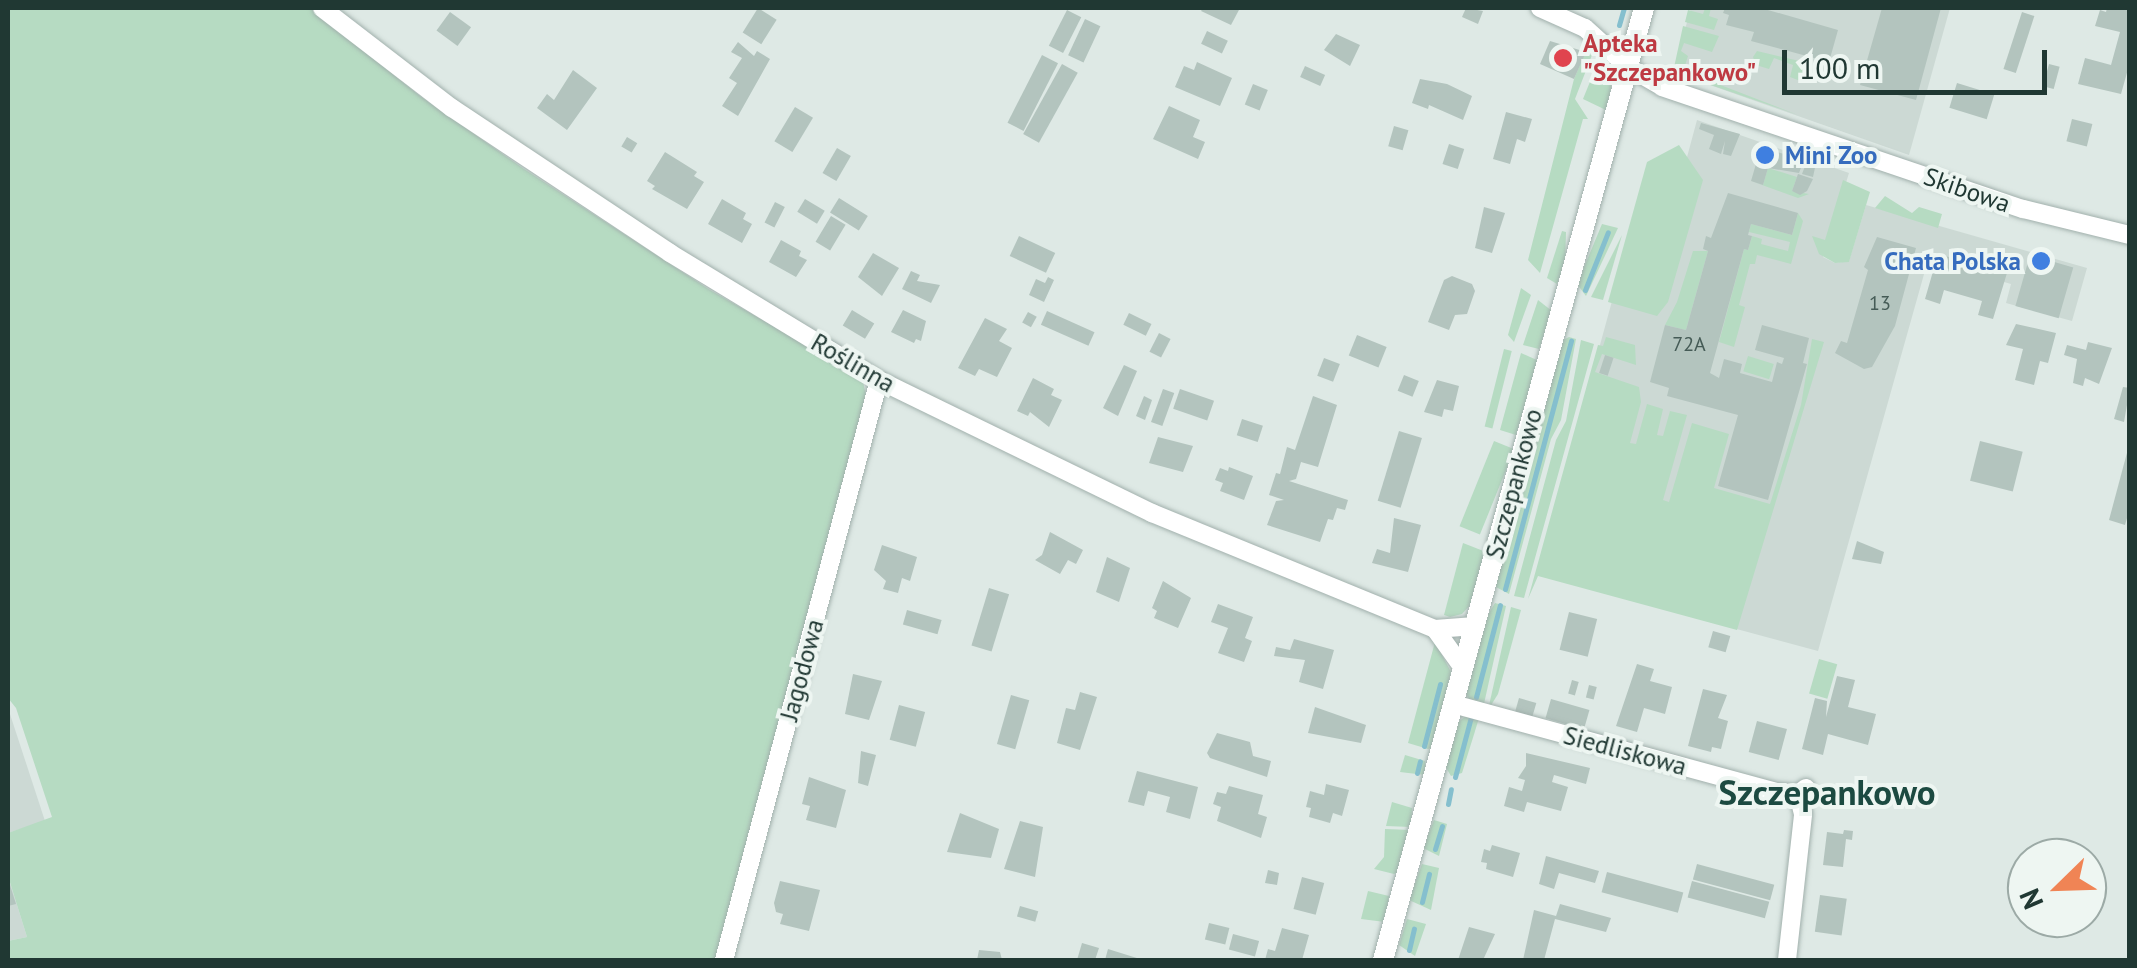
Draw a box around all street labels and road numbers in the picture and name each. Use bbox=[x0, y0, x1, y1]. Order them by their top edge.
street label: Skibowa bbox=[1920, 161, 2014, 219]
street label: Roślinna bbox=[806, 327, 900, 399]
street label: Szczepankowo bbox=[1480, 406, 1548, 562]
street label: Jagodowa bbox=[774, 616, 830, 724]
street label: Siedliskowa bbox=[1560, 720, 1690, 782]

